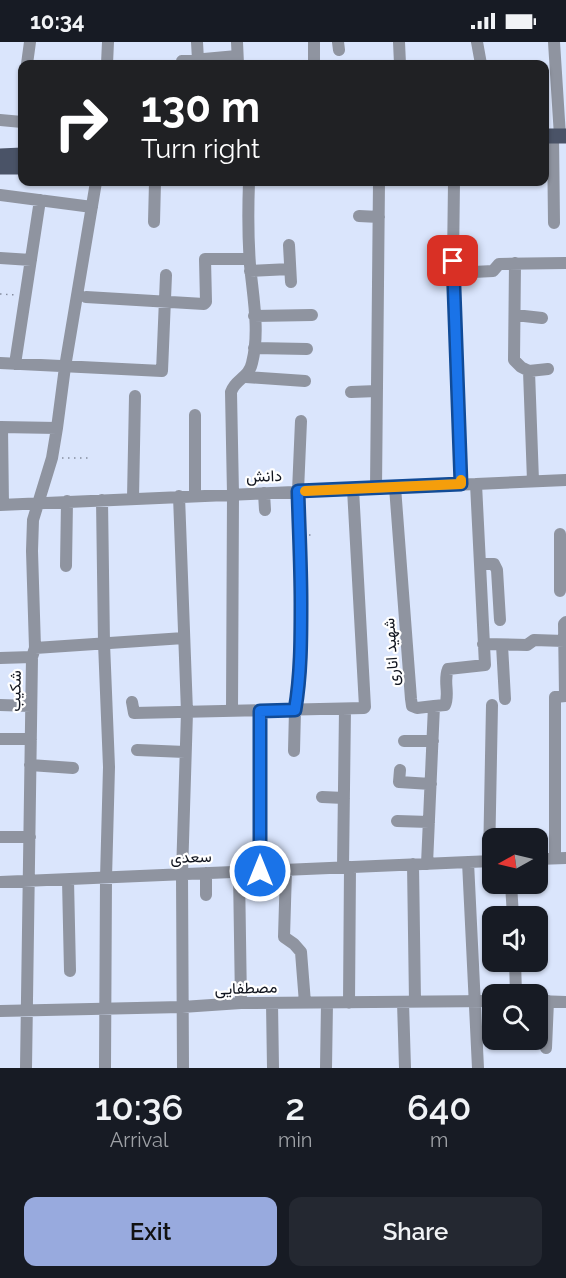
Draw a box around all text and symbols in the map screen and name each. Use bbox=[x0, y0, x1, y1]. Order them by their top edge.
text: 10:34 bbox=[30, 8, 85, 34]
text: 130 m bbox=[141, 83, 260, 132]
icon: right bbox=[42, 84, 120, 162]
text: Turn right bbox=[141, 133, 260, 164]
pin bbox=[427, 235, 478, 286]
icon: arrive bbox=[436, 244, 469, 277]
street label: دانش bbox=[246, 466, 282, 487]
street label: شهید اناری bbox=[379, 617, 404, 687]
street label: شکیب bbox=[5, 670, 25, 712]
north arrow bbox=[482, 828, 548, 894]
map controls bbox=[482, 828, 548, 1050]
position arrow bbox=[228, 839, 292, 903]
street label: سعدی bbox=[170, 847, 212, 868]
button: sound bbox=[482, 906, 548, 972]
street label: مصطفایی bbox=[214, 977, 278, 1000]
button: search bbox=[482, 984, 548, 1050]
text: 10:36 bbox=[95, 1086, 183, 1128]
text: 2 bbox=[285, 1086, 305, 1128]
text: 640 bbox=[407, 1086, 471, 1128]
text: Arrival bbox=[110, 1128, 168, 1152]
text: min bbox=[278, 1128, 312, 1152]
text: m bbox=[430, 1128, 448, 1152]
button: Exit bbox=[24, 1197, 277, 1266]
button: Share bbox=[289, 1197, 542, 1266]

